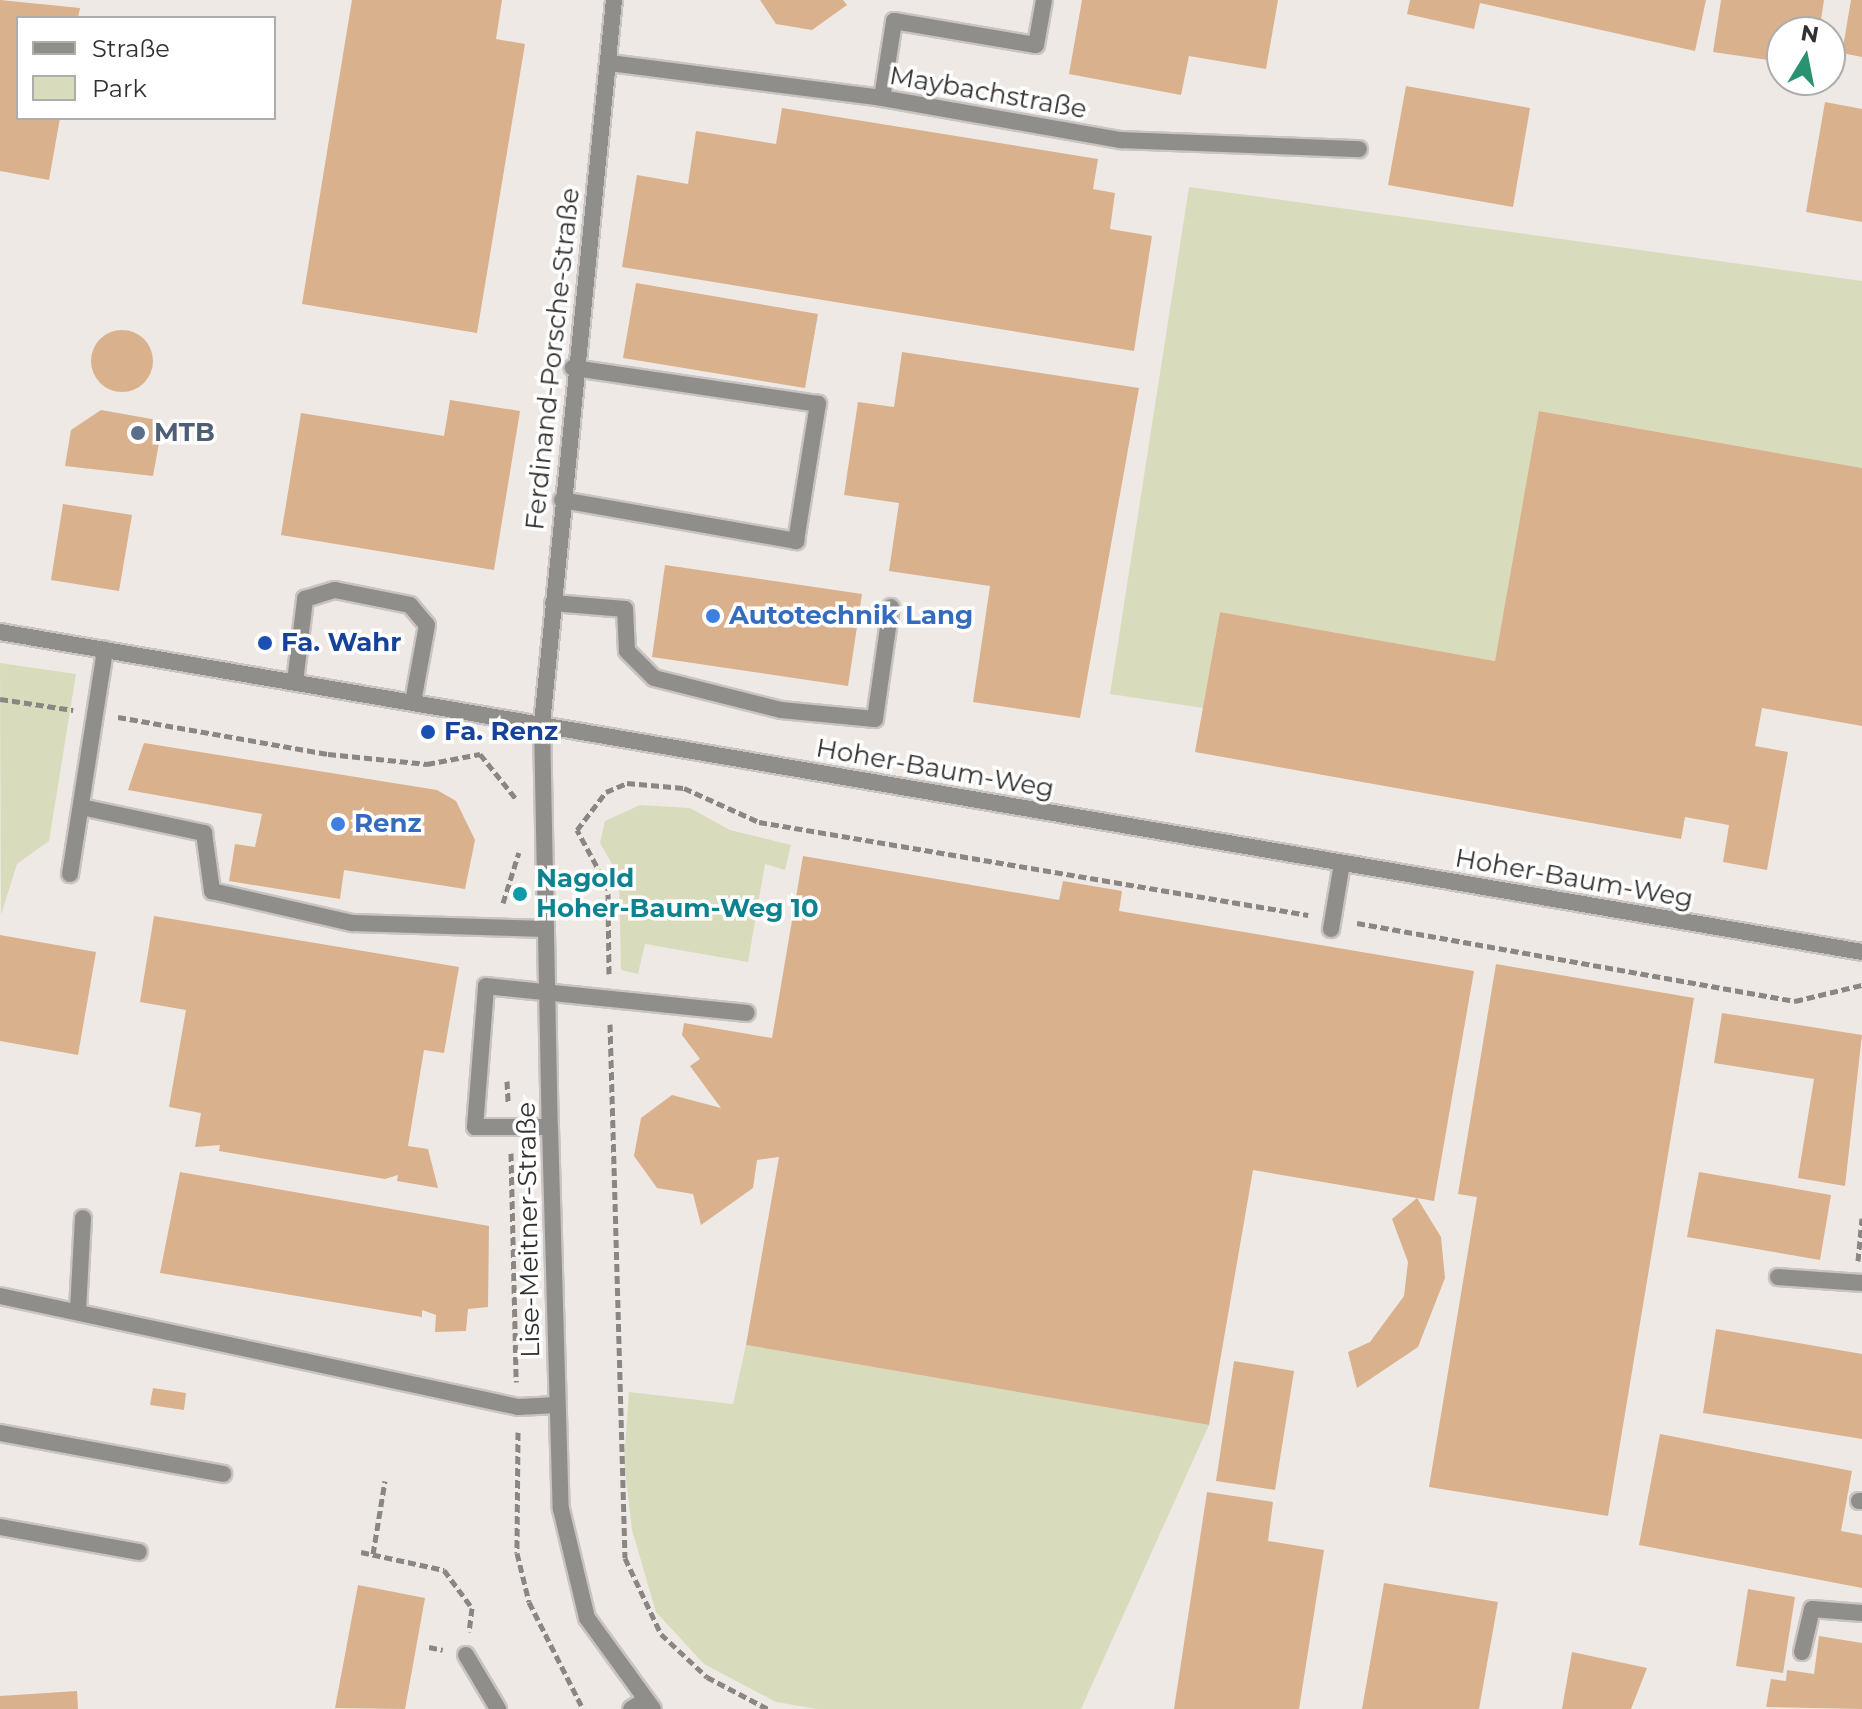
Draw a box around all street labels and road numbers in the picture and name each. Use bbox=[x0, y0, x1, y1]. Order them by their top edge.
street label: Maybachstraße bbox=[887, 60, 1089, 126]
street label: Ferdinand-Porsche-Straße bbox=[520, 186, 586, 532]
street label: Hoher-Baum-Weg bbox=[814, 733, 1056, 805]
street label: Hoher-Baum-Weg bbox=[1453, 843, 1695, 915]
street label: Lise-Meitner-Straße bbox=[511, 1102, 547, 1358]

